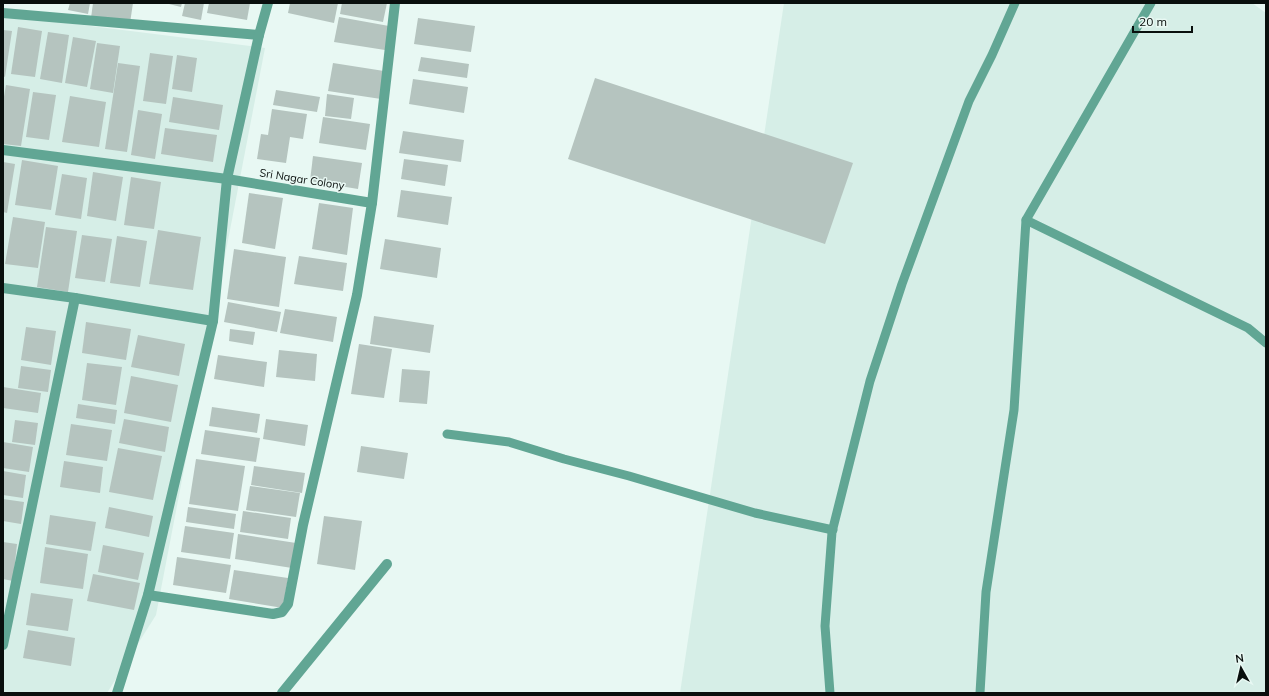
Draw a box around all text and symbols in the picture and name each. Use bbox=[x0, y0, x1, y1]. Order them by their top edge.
scale bar bbox=[1133, 8, 1192, 34]
text: 20 m bbox=[1139, 14, 1167, 29]
street label: Sri Nagar Colony bbox=[259, 165, 346, 193]
north arrow bbox=[1221, 648, 1261, 688]
text: N bbox=[1235, 651, 1245, 666]

